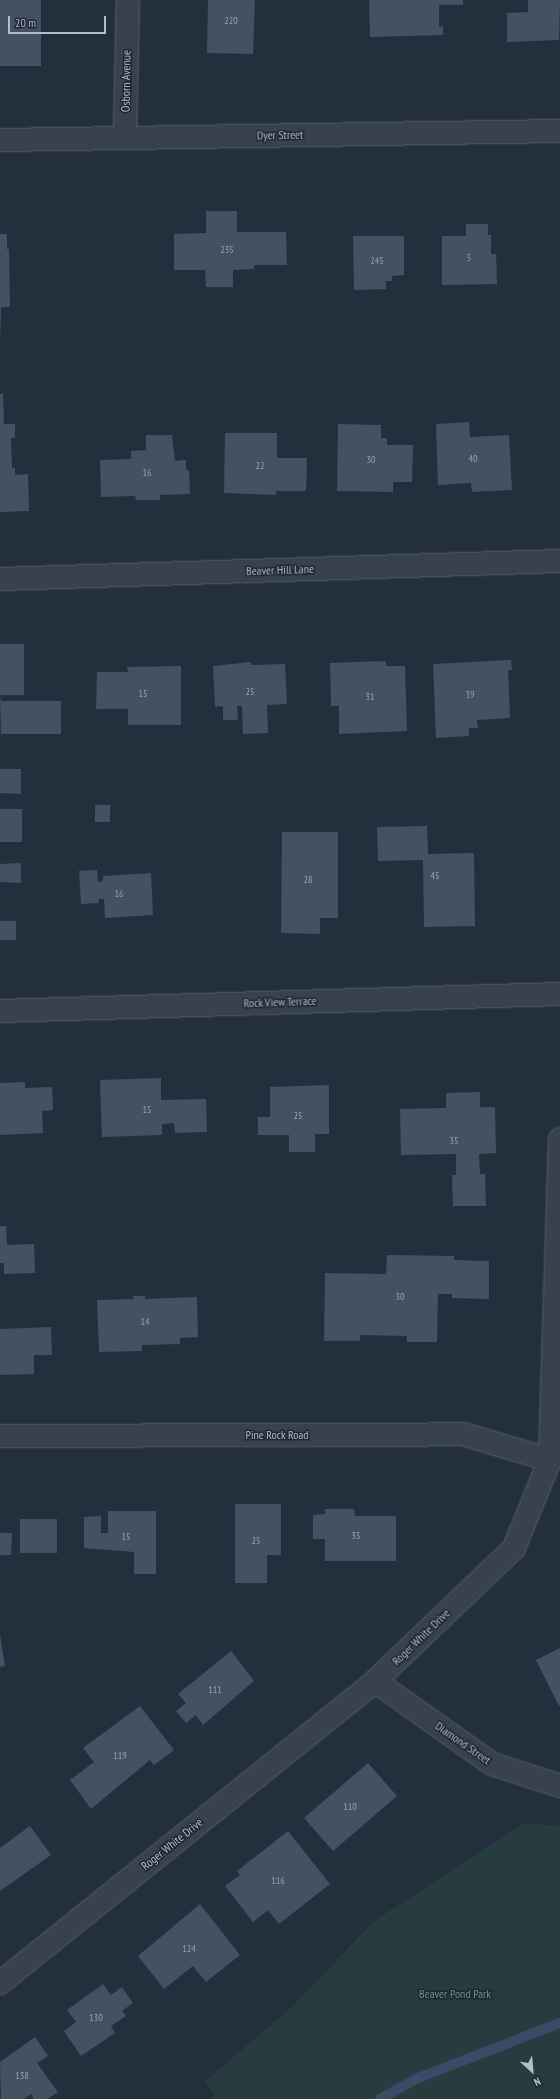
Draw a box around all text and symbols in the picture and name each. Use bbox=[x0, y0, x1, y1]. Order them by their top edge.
scale bar bbox=[10, 8, 108, 34]
text: 20 m bbox=[15, 15, 36, 30]
house number: 220 bbox=[224, 15, 238, 27]
street label: Osborn Avenue bbox=[118, 50, 134, 112]
street label: Dyer Street bbox=[257, 127, 303, 143]
house number: 235 bbox=[220, 244, 234, 256]
house number: 5 bbox=[467, 252, 471, 264]
house number: 245 bbox=[370, 255, 384, 267]
house number: 40 bbox=[469, 453, 477, 465]
house number: 30 bbox=[367, 454, 375, 466]
house number: 22 bbox=[256, 460, 264, 472]
house number: 16 bbox=[143, 467, 151, 479]
street label: Beaver Hill Lane bbox=[246, 562, 314, 578]
house number: 25 bbox=[246, 686, 254, 698]
house number: 15 bbox=[139, 688, 147, 700]
house number: 39 bbox=[466, 689, 474, 701]
house number: 31 bbox=[366, 691, 374, 703]
house number: 45 bbox=[431, 870, 439, 882]
house number: 28 bbox=[304, 874, 312, 886]
house number: 16 bbox=[115, 888, 123, 900]
street label: Rock View Terrace bbox=[243, 994, 317, 1010]
house number: 15 bbox=[143, 1104, 151, 1116]
house number: 25 bbox=[294, 1110, 302, 1122]
house number: 35 bbox=[450, 1135, 458, 1147]
house number: 30 bbox=[396, 1291, 404, 1303]
house number: 14 bbox=[141, 1316, 149, 1328]
street label: Pine Rock Road bbox=[245, 1428, 309, 1442]
house number: 35 bbox=[352, 1530, 360, 1542]
house number: 15 bbox=[122, 1531, 130, 1543]
house number: 25 bbox=[252, 1535, 260, 1547]
street label: Roger White Drive bbox=[389, 1606, 453, 1668]
house number: 111 bbox=[208, 1684, 222, 1696]
street label: Diamond Street bbox=[432, 1719, 494, 1767]
house number: 119 bbox=[113, 1750, 127, 1762]
house number: 110 bbox=[343, 1801, 357, 1813]
street label: Roger White Drive bbox=[138, 1815, 206, 1873]
house number: 116 bbox=[271, 1875, 285, 1887]
house number: 124 bbox=[182, 1943, 196, 1955]
park label: Beaver Pond Park bbox=[419, 1987, 491, 2001]
house number: 130 bbox=[89, 2012, 103, 2024]
north arrow bbox=[512, 2051, 552, 2091]
house number: 138 bbox=[15, 2070, 29, 2082]
text: N bbox=[532, 2074, 543, 2089]

